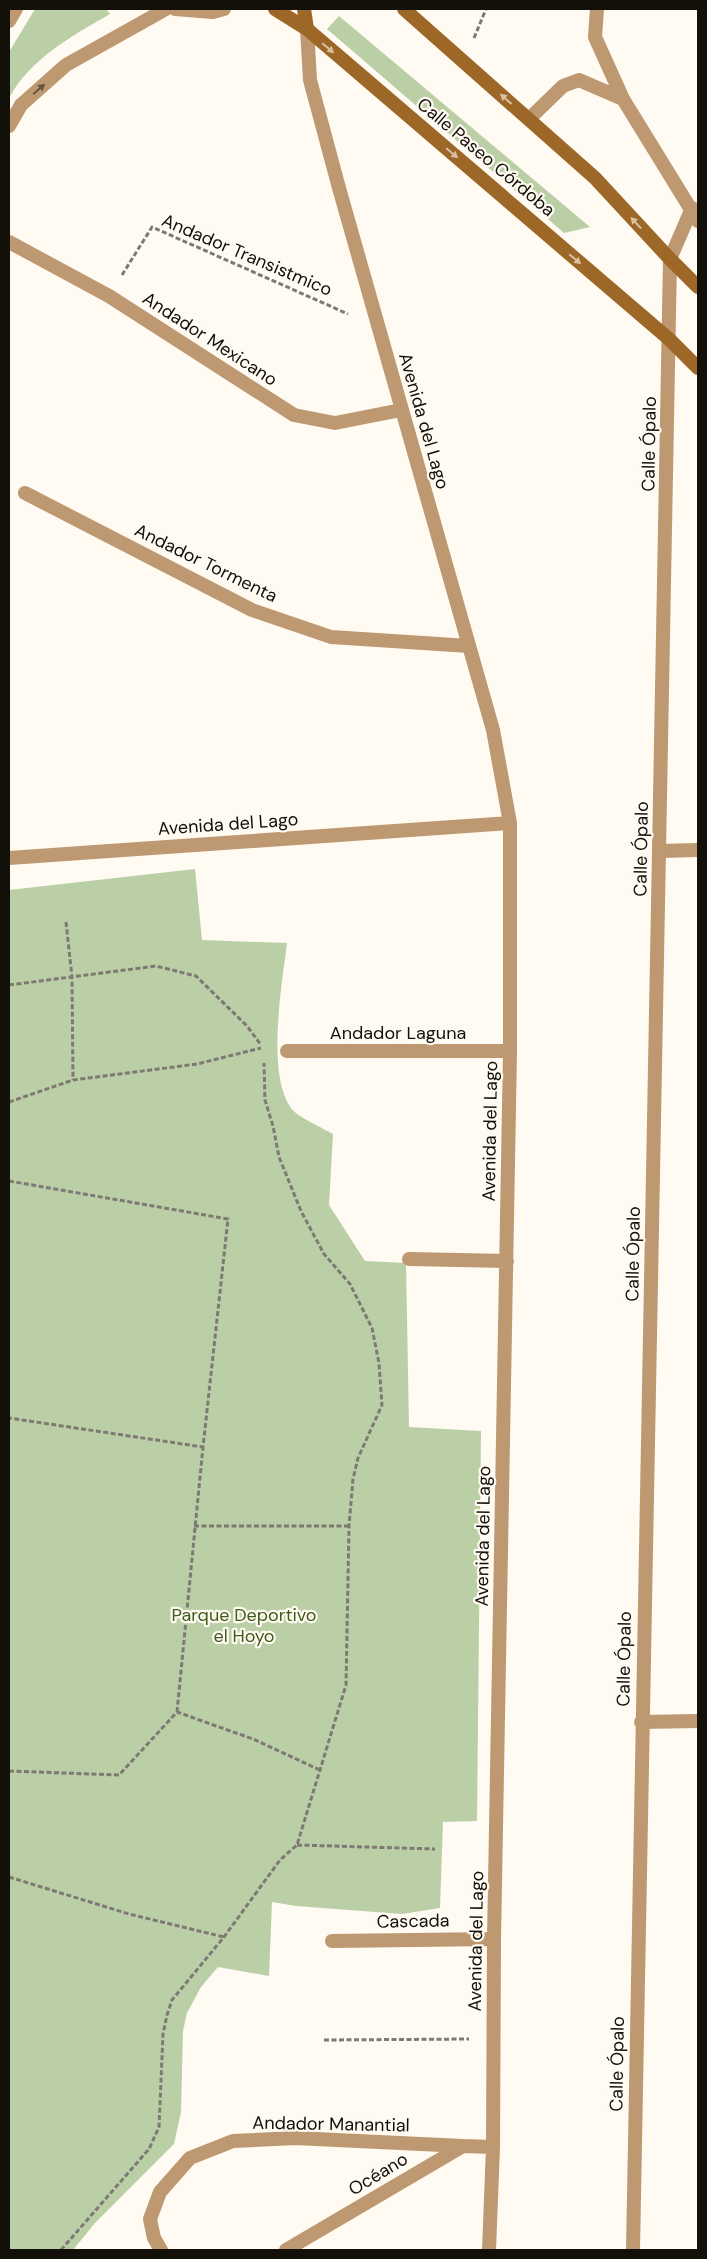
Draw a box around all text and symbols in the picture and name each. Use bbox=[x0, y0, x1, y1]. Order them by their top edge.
one-way arrow bbox=[321, 42, 334, 53]
one-way arrow bbox=[33, 83, 46, 94]
street label: Calle Paseo Córdoba bbox=[412, 92, 560, 222]
one-way arrow bbox=[501, 93, 513, 105]
one-way arrow bbox=[445, 147, 457, 159]
street label: Andador Transistmico bbox=[158, 208, 336, 302]
one-way arrow bbox=[631, 217, 642, 229]
one-way arrow bbox=[569, 253, 582, 264]
street label: Andador Mexicano bbox=[138, 286, 282, 392]
street label: Avenida del Lago bbox=[393, 350, 455, 492]
street label: Calle Ópalo bbox=[636, 396, 662, 492]
street label: Andador Tormenta bbox=[131, 518, 281, 608]
street label: Calle Ópalo bbox=[628, 801, 654, 897]
street label: Avenida del Lago bbox=[157, 807, 299, 841]
street label: Andador Laguna bbox=[330, 1021, 466, 1045]
street label: Avenida del Lago bbox=[477, 1060, 503, 1202]
street label: Calle Ópalo bbox=[620, 1206, 646, 1302]
street label: Avenida del Lago bbox=[470, 1465, 496, 1607]
park label: Parque Deportivo el Hoyo bbox=[171, 1603, 317, 1648]
street label: Calle Ópalo bbox=[611, 1611, 637, 1707]
street label: Avenida del Lago bbox=[463, 1870, 489, 2012]
street label: Cascada bbox=[376, 1908, 450, 1934]
street label: Calle Ópalo bbox=[604, 2016, 630, 2112]
street label: Andador Manantial bbox=[252, 2111, 410, 2137]
street label: Océano bbox=[344, 2147, 412, 2201]

